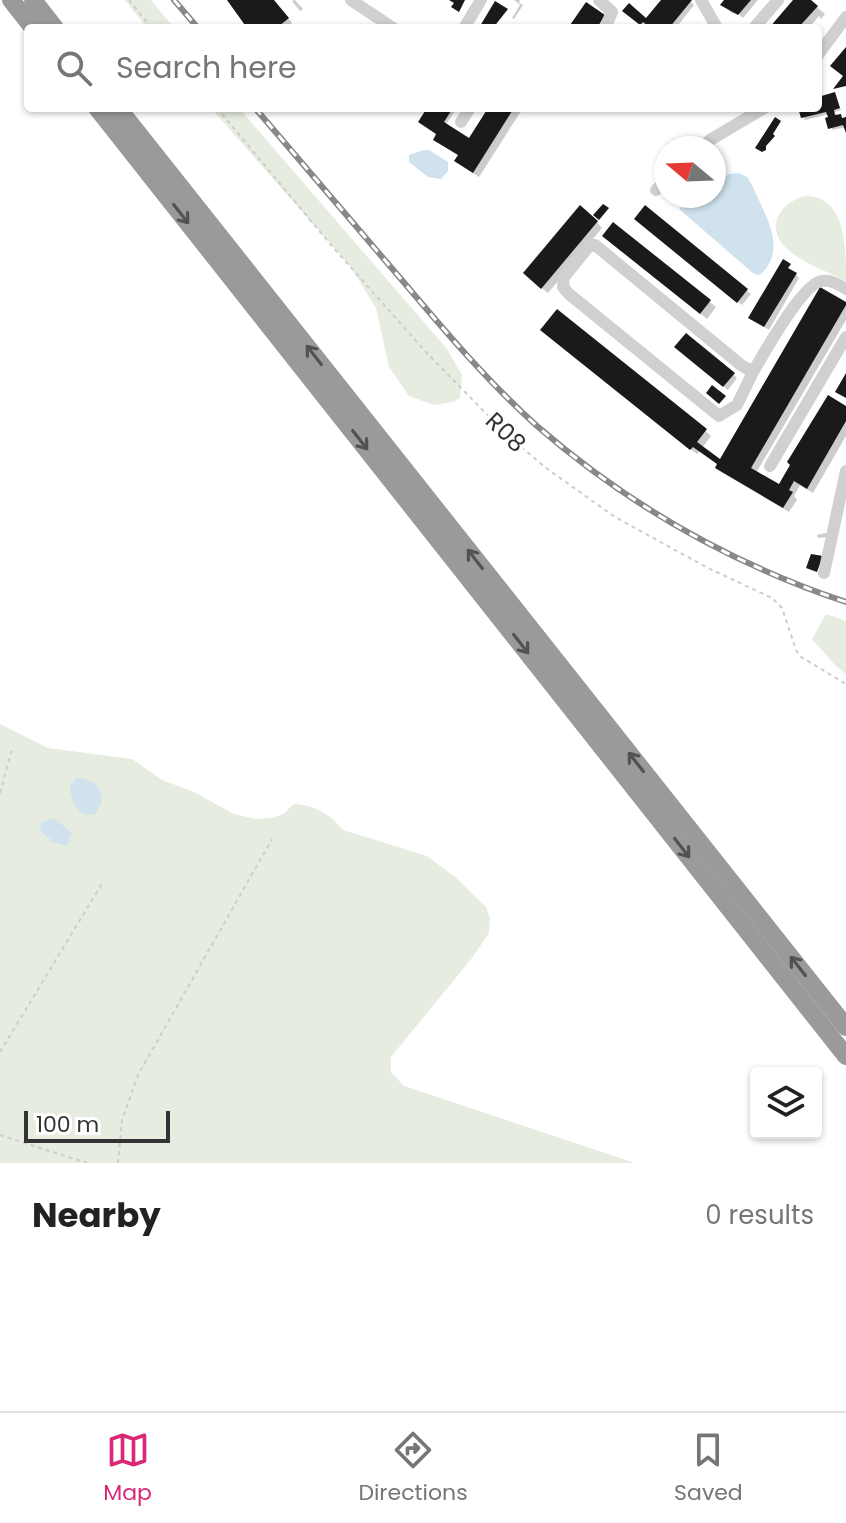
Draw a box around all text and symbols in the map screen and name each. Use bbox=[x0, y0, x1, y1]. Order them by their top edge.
search box bbox=[24, 24, 822, 112]
icon: search bbox=[52, 46, 96, 90]
text: Search here bbox=[116, 46, 297, 89]
north arrow bbox=[654, 136, 726, 208]
one-way arrow bbox=[172, 203, 190, 224]
one-way arrow bbox=[305, 345, 322, 366]
street label: R08 bbox=[478, 405, 534, 459]
one-way arrow bbox=[351, 429, 368, 450]
one-way arrow bbox=[466, 549, 484, 569]
one-way arrow bbox=[512, 633, 529, 654]
one-way arrow bbox=[628, 752, 645, 773]
one-way arrow bbox=[673, 837, 690, 858]
one-way arrow bbox=[789, 956, 806, 977]
map controls bbox=[750, 1067, 822, 1139]
button: layers bbox=[750, 1067, 822, 1139]
scale bar bbox=[24, 1107, 170, 1143]
text: 100 m bbox=[36, 1109, 99, 1140]
text: Nearby bbox=[32, 1191, 161, 1239]
text: 0 results bbox=[705, 1197, 814, 1233]
tab: Map bbox=[103, 1428, 152, 1509]
tab: Directions bbox=[358, 1428, 468, 1509]
tab: Saved bbox=[674, 1428, 743, 1509]

